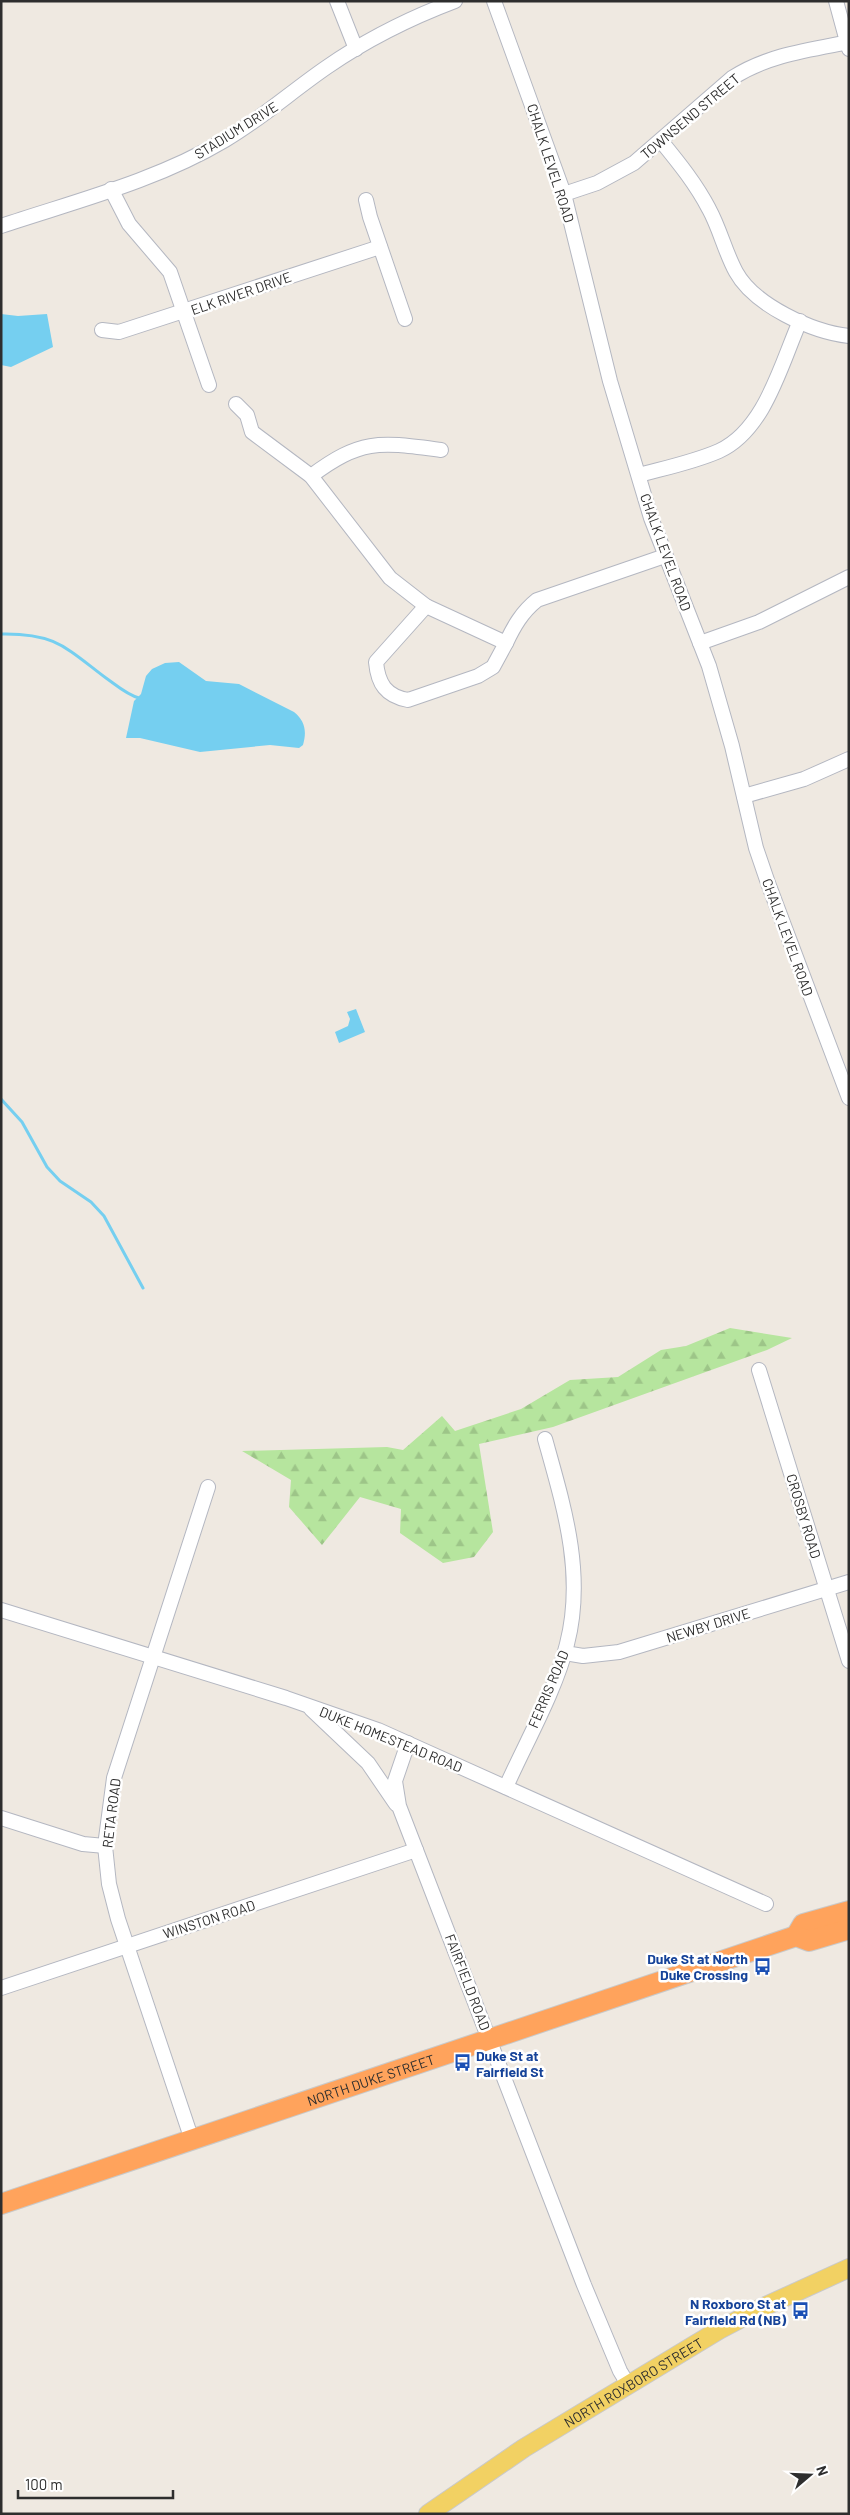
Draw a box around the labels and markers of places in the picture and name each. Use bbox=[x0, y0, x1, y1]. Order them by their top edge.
place label: Duke St at North Duke Crossing bbox=[647, 1950, 748, 1983]
bus stop icon: Duke St at North Duke Crossing bbox=[752, 1956, 772, 1976]
place label: Duke St at Fairfield St bbox=[476, 2047, 544, 2080]
bus stop icon: Duke St at Fairfield St bbox=[452, 2053, 472, 2073]
place label: N Roxboro St at Fairfield Rd (NB) bbox=[685, 2295, 786, 2328]
bus stop icon: N Roxboro St at Fairfield Rd (NB) bbox=[790, 2301, 810, 2321]

